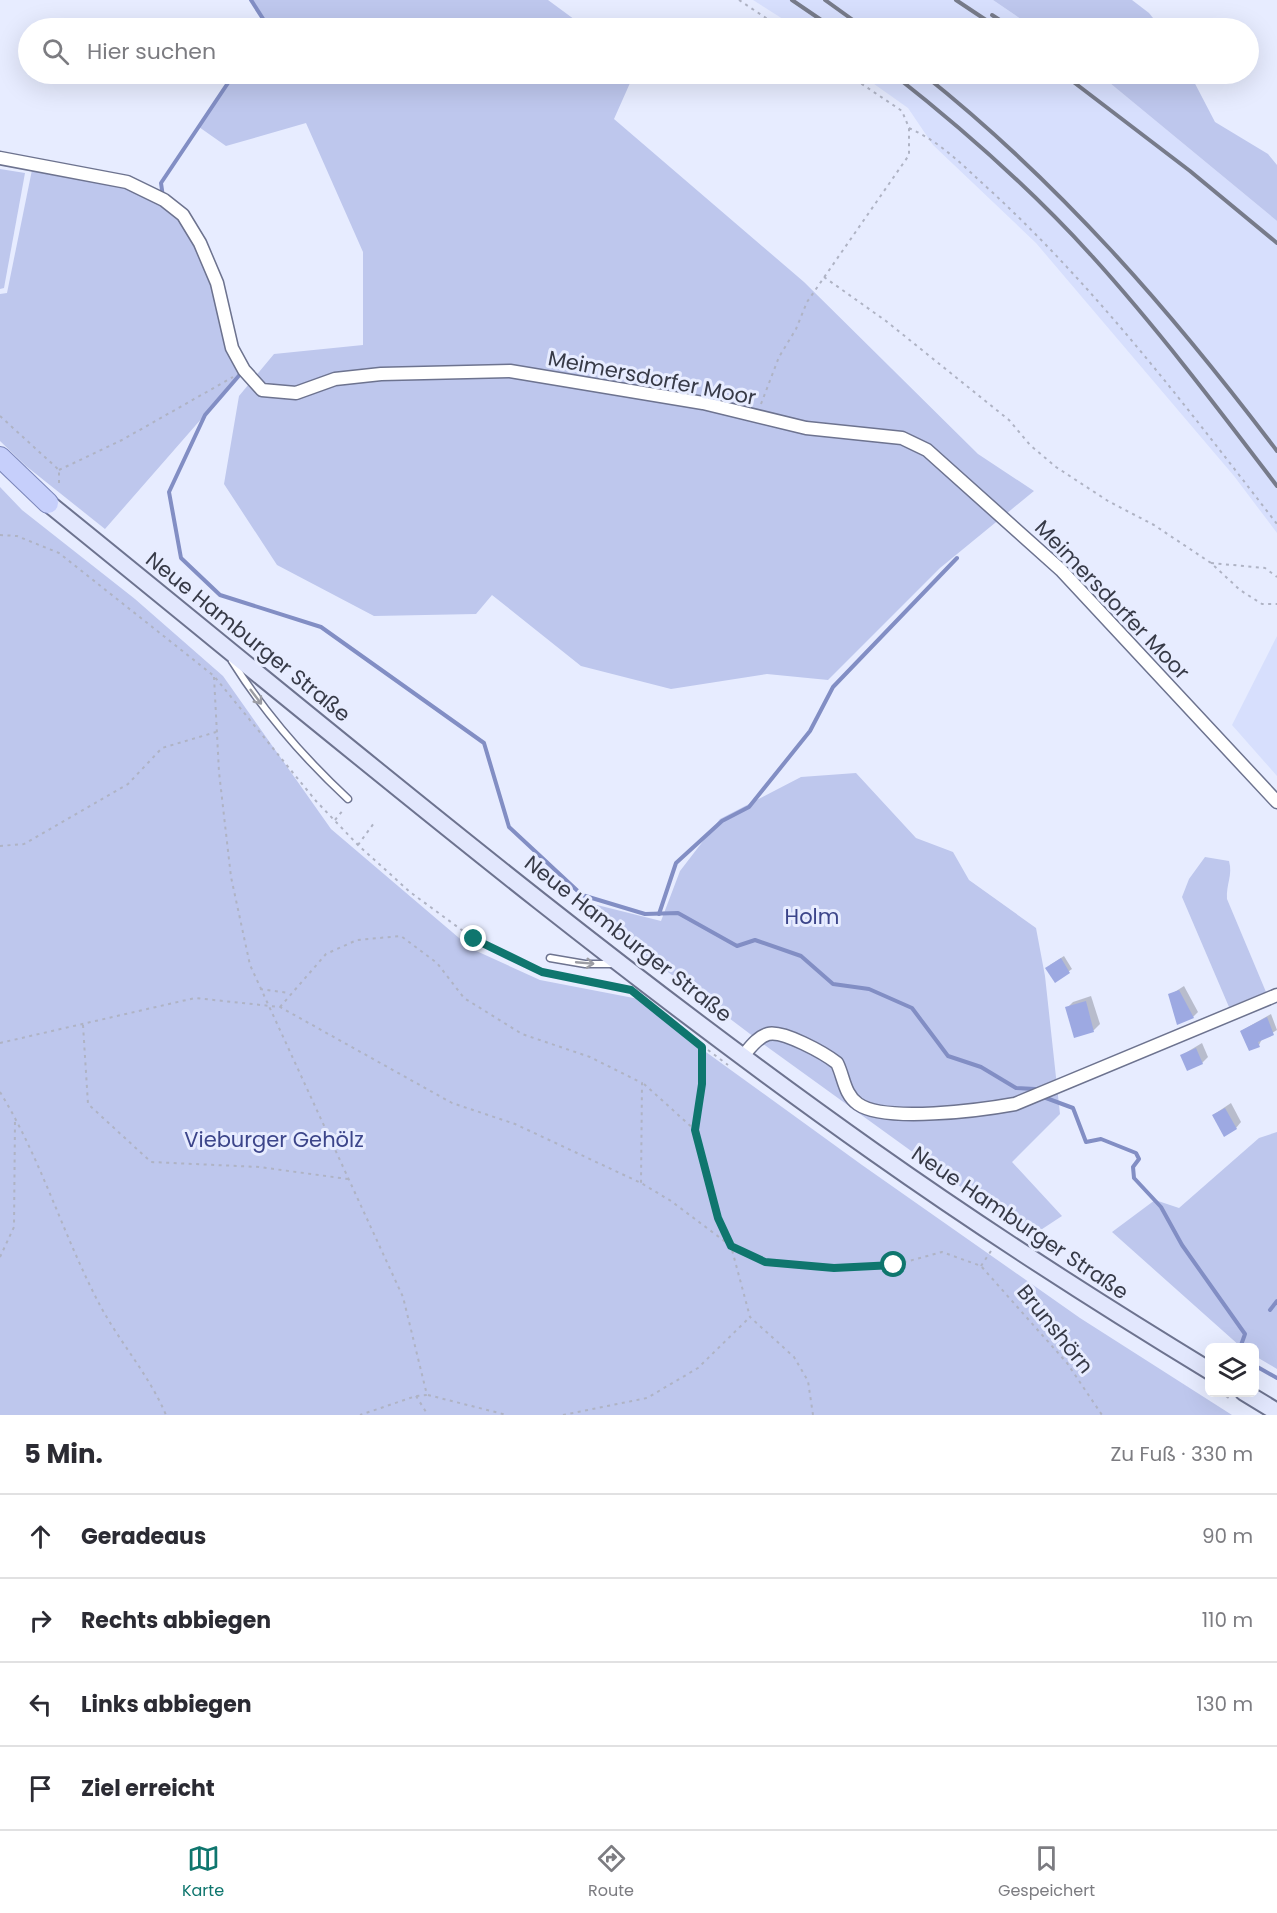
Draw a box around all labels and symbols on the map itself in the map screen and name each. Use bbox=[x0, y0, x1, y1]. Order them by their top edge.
street label: Meimersdorfer Moor bbox=[546, 343, 759, 412]
street label: Meimersdorfer Moor bbox=[1029, 514, 1196, 686]
street label: Neue Hamburger Straße bbox=[140, 545, 357, 728]
one-way arrow bbox=[250, 688, 262, 704]
street label: Neue Hamburger Straße bbox=[519, 848, 738, 1029]
park label: Holm bbox=[785, 902, 839, 931]
route end bbox=[460, 925, 486, 951]
one-way arrow bbox=[575, 958, 594, 969]
park label: Vieburger Gehölz bbox=[184, 1125, 364, 1154]
street label: Neue Hamburger Straße bbox=[906, 1139, 1134, 1306]
route start bbox=[880, 1251, 906, 1277]
street label: Brunshörn bbox=[1011, 1278, 1100, 1379]

